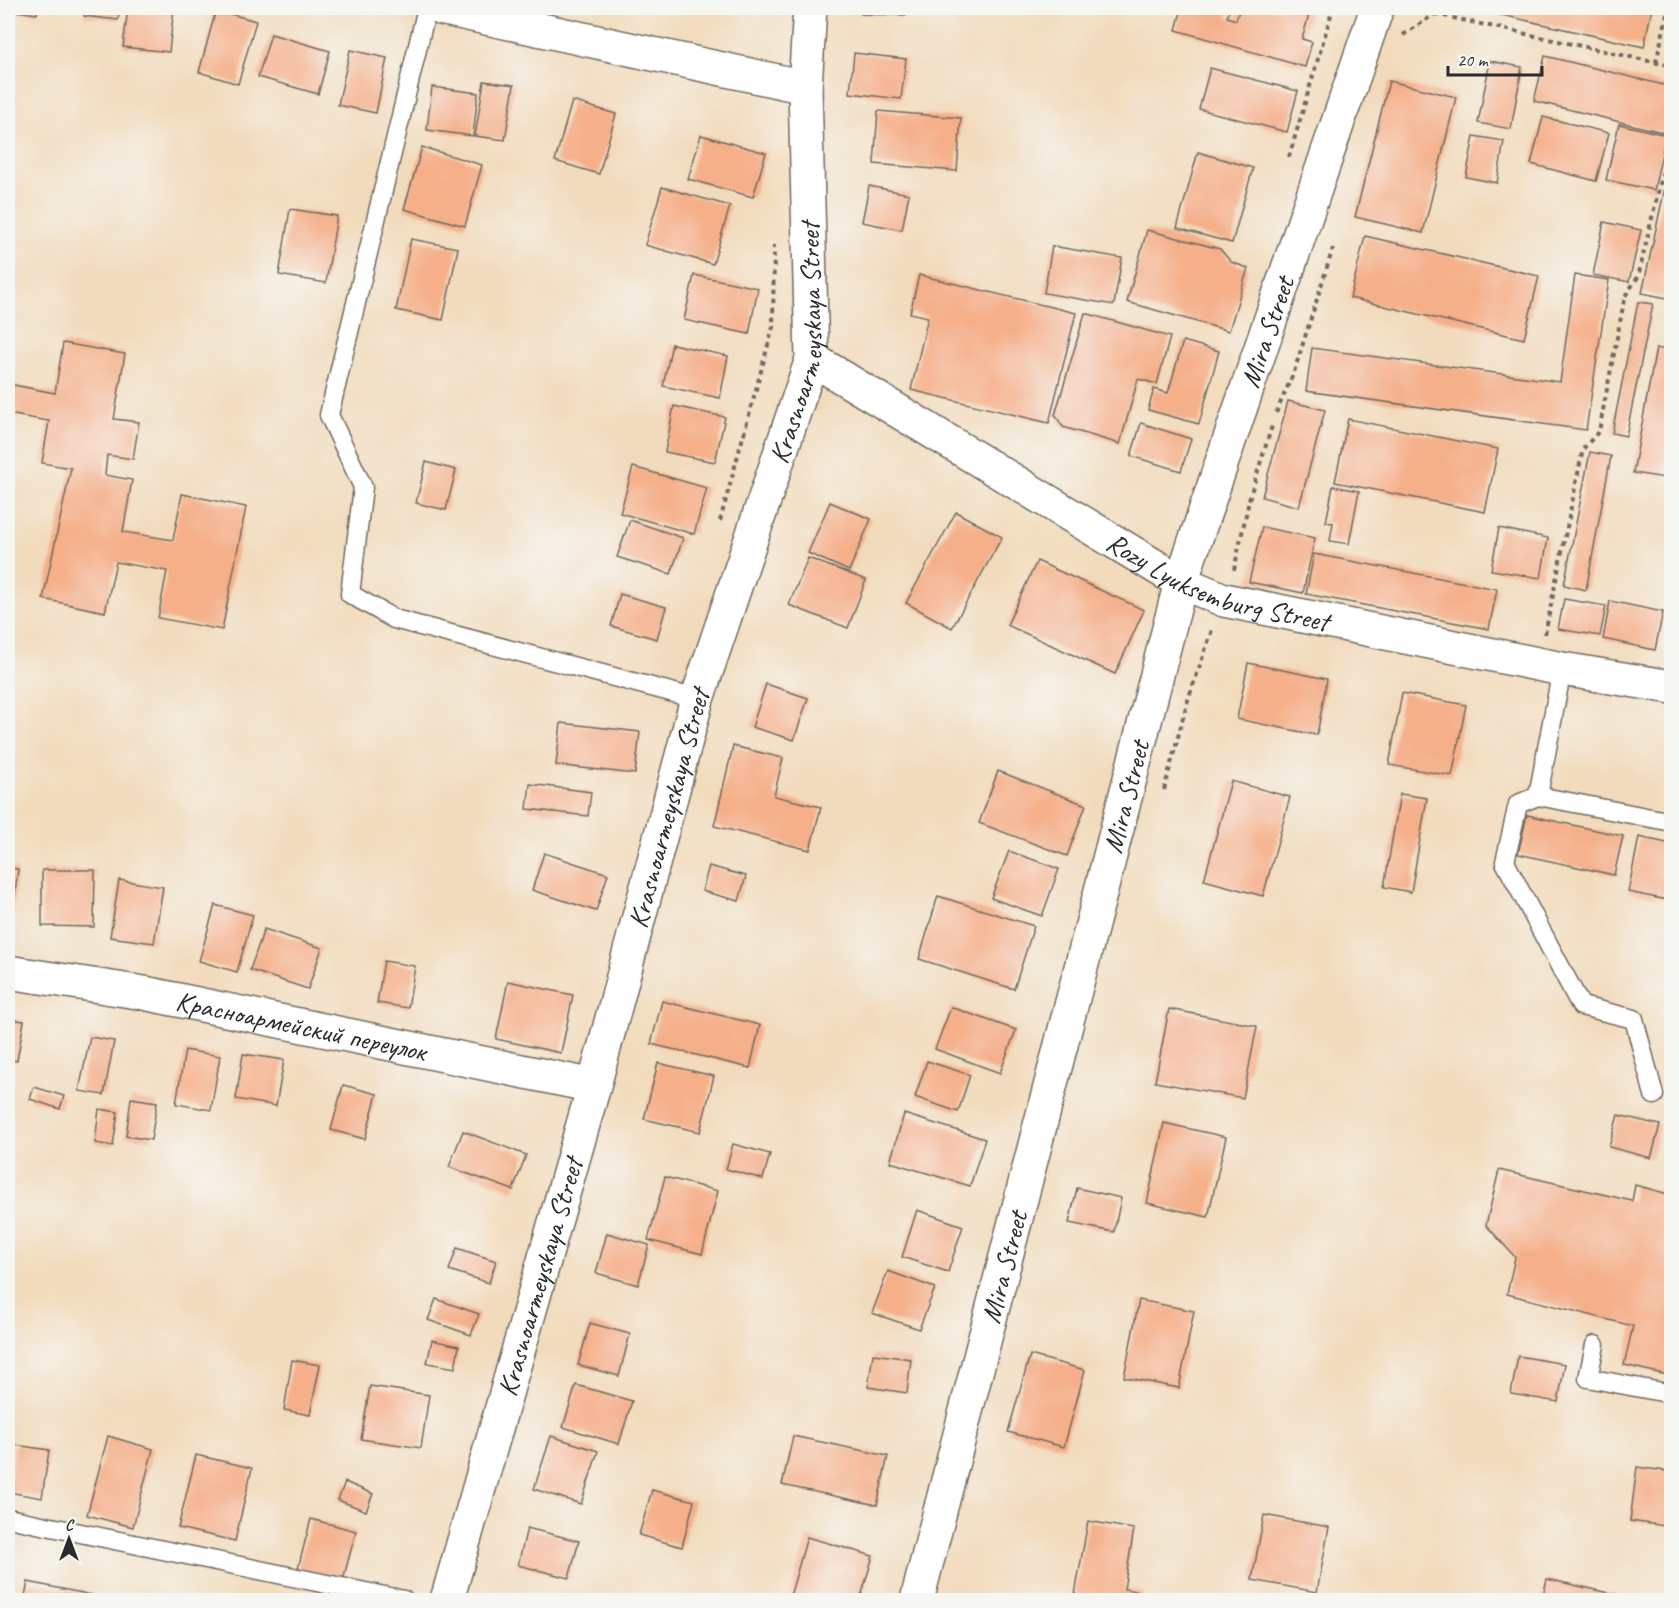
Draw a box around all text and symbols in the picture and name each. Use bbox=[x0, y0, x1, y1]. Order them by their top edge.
scale bar bbox=[1448, 39, 1542, 77]
text: 20 m bbox=[1457, 49, 1490, 71]
street label: Krasnoarmeyskaya Street bbox=[761, 218, 830, 468]
street label: Mira Street bbox=[1232, 270, 1303, 392]
street label: Rozy Lyuksemburg Street bbox=[1100, 524, 1335, 640]
street label: Krasnoarmeyskaya Street bbox=[620, 681, 718, 932]
street label: Mira Street bbox=[1095, 734, 1158, 856]
street label: Красноармейский переулок bbox=[173, 983, 432, 1069]
street label: Krasnoarmeyskaya Street bbox=[489, 1151, 591, 1400]
street label: Mira Street bbox=[973, 1205, 1036, 1327]
north arrow bbox=[39, 1509, 99, 1569]
text: С bbox=[65, 1515, 75, 1535]

